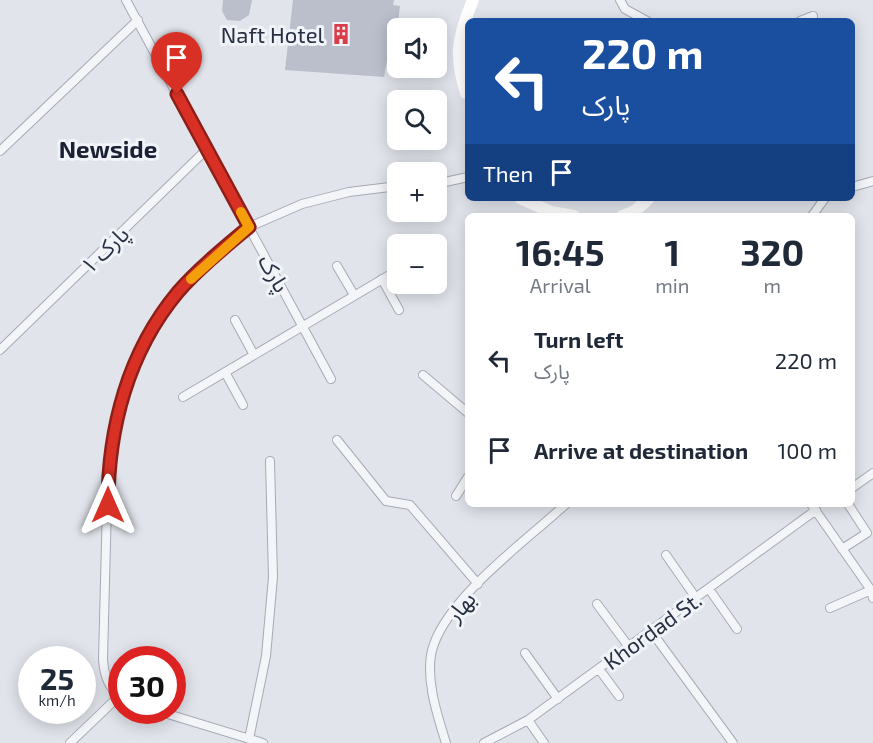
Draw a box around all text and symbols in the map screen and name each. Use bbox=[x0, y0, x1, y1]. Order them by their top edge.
map controls bbox=[387, 18, 447, 294]
button: sound bbox=[387, 18, 447, 78]
place label: Naft Hotel bbox=[221, 21, 324, 47]
building icon: Naft Hotel bbox=[329, 22, 353, 46]
text: 220 m bbox=[582, 27, 703, 77]
pin bbox=[151, 32, 202, 94]
icon: arrive bbox=[160, 41, 193, 74]
icon: left bbox=[483, 42, 561, 120]
text: پارک bbox=[582, 88, 630, 120]
button: search bbox=[387, 90, 447, 150]
district label: Newside bbox=[59, 134, 157, 163]
icon: arrive bbox=[545, 156, 578, 189]
text: Then bbox=[483, 160, 533, 186]
button: + bbox=[387, 162, 447, 222]
street label: پارک ۱ bbox=[74, 220, 136, 280]
text: 16:45 bbox=[516, 230, 605, 273]
text: 1 bbox=[665, 230, 680, 273]
text: 320 bbox=[740, 230, 804, 273]
button: − bbox=[387, 234, 447, 294]
street label: پارک bbox=[251, 249, 296, 298]
text: Arrival bbox=[530, 273, 591, 297]
text: min bbox=[655, 273, 689, 297]
text: m bbox=[763, 273, 781, 297]
text: Turn left bbox=[534, 326, 623, 352]
icon: left bbox=[483, 344, 516, 377]
text: 220 m bbox=[775, 347, 837, 373]
text: پارک bbox=[534, 359, 570, 383]
icon: arrive bbox=[483, 434, 516, 467]
text: Arrive at destination bbox=[534, 437, 748, 463]
text: 100 m bbox=[778, 437, 837, 463]
position arrow bbox=[76, 473, 140, 537]
street label: بهار bbox=[439, 586, 482, 628]
street label: Khordad St. bbox=[598, 586, 706, 674]
speed limit sign: 30 bbox=[108, 646, 186, 724]
text: 25 bbox=[40, 660, 74, 696]
text: km/h bbox=[38, 691, 76, 709]

